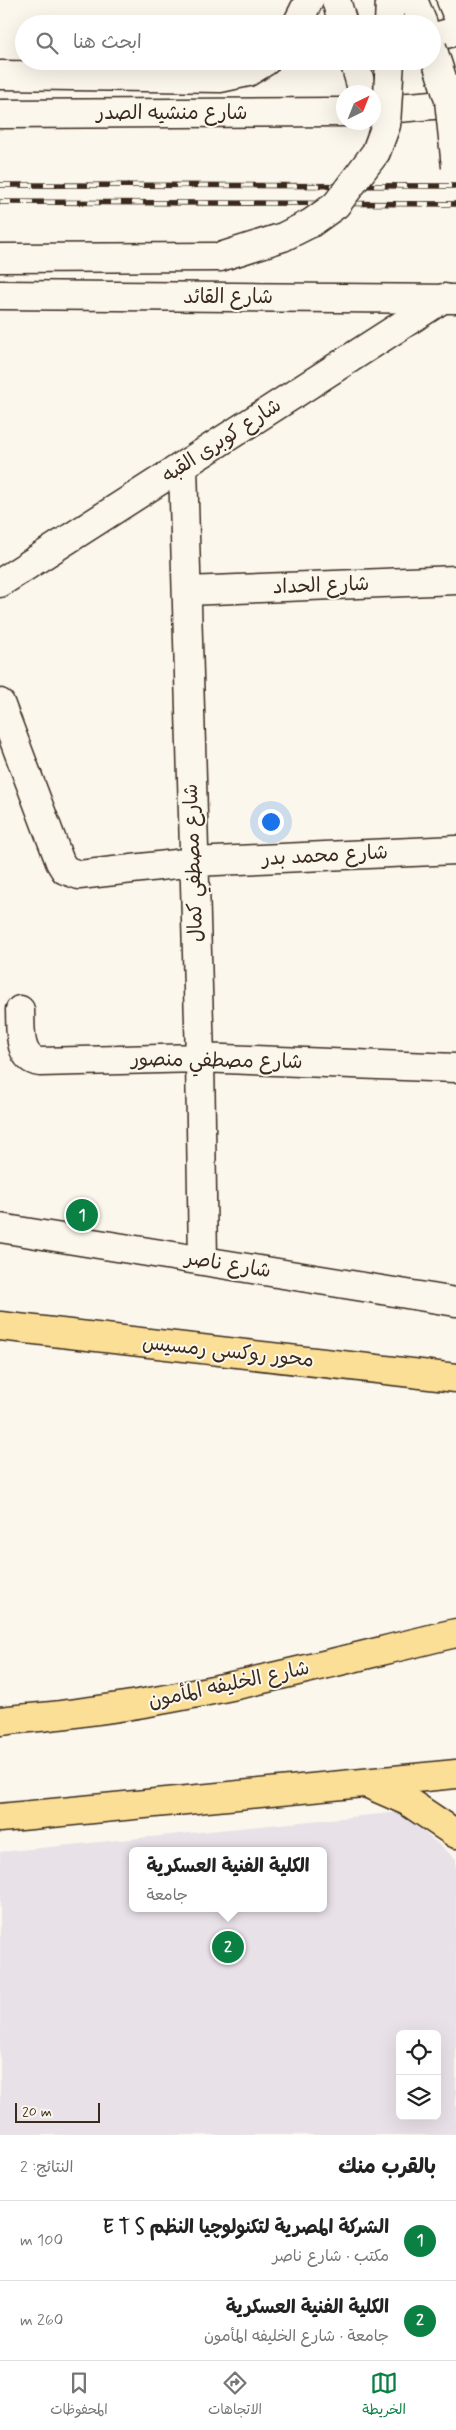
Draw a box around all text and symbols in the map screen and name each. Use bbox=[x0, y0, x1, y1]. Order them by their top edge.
search box bbox=[15, 15, 441, 70]
icon: search bbox=[33, 29, 61, 57]
text: ابحث هنا bbox=[73, 30, 142, 55]
north arrow bbox=[336, 85, 381, 130]
street label: شارع منشيه الصدر bbox=[95, 100, 247, 127]
street label: شارع القائد bbox=[183, 284, 273, 311]
street label: شارع كوبرى القبه bbox=[157, 392, 287, 490]
street label: شارع الحداد bbox=[272, 571, 370, 601]
street label: شارع مصطفي كمال bbox=[178, 783, 213, 943]
your location bbox=[258, 809, 284, 835]
street label: شارع محمد بدر bbox=[259, 839, 389, 873]
street label: شارع مصطفي منصور bbox=[129, 1046, 303, 1079]
pin: 1 bbox=[66, 1196, 98, 1234]
street label: شارع ناصر bbox=[181, 1245, 273, 1285]
street label: محور روكسى رمسيس bbox=[141, 1330, 315, 1374]
street label: شارع الخليفه المأمون bbox=[146, 1655, 312, 1715]
popup bbox=[129, 1847, 327, 1912]
text: الكلية الفنية العسكرية bbox=[146, 1854, 310, 1879]
text: جامعة bbox=[146, 1885, 188, 1906]
pin: 2 bbox=[212, 1928, 244, 1966]
map controls bbox=[396, 2030, 441, 2120]
button: locate bbox=[396, 2030, 441, 2075]
button: layers bbox=[396, 2075, 441, 2120]
scale bar bbox=[15, 2100, 100, 2123]
text: 20 m bbox=[22, 2103, 52, 2121]
text: بالقرب منك bbox=[338, 2153, 436, 2181]
text: النتائج: 2 bbox=[20, 2157, 73, 2178]
text: الشركة المصرية لتكنولوچيا النظم E T S bbox=[103, 2215, 389, 2240]
text: 100 m bbox=[20, 2230, 63, 2251]
text: 1 bbox=[416, 2230, 424, 2251]
text: مكتب · شارع ناصر bbox=[273, 2246, 389, 2267]
text: الكلية الفنية العسكرية bbox=[226, 2295, 389, 2320]
text: 260 m bbox=[20, 2310, 63, 2331]
text: 2 bbox=[416, 2310, 424, 2331]
text: جامعة · شارع الخليفه المأمون bbox=[204, 2326, 389, 2347]
tab: المحفوظات bbox=[50, 2369, 108, 2422]
tab: الاتجاهات bbox=[208, 2369, 262, 2422]
tab: الخريطة bbox=[362, 2369, 406, 2422]

